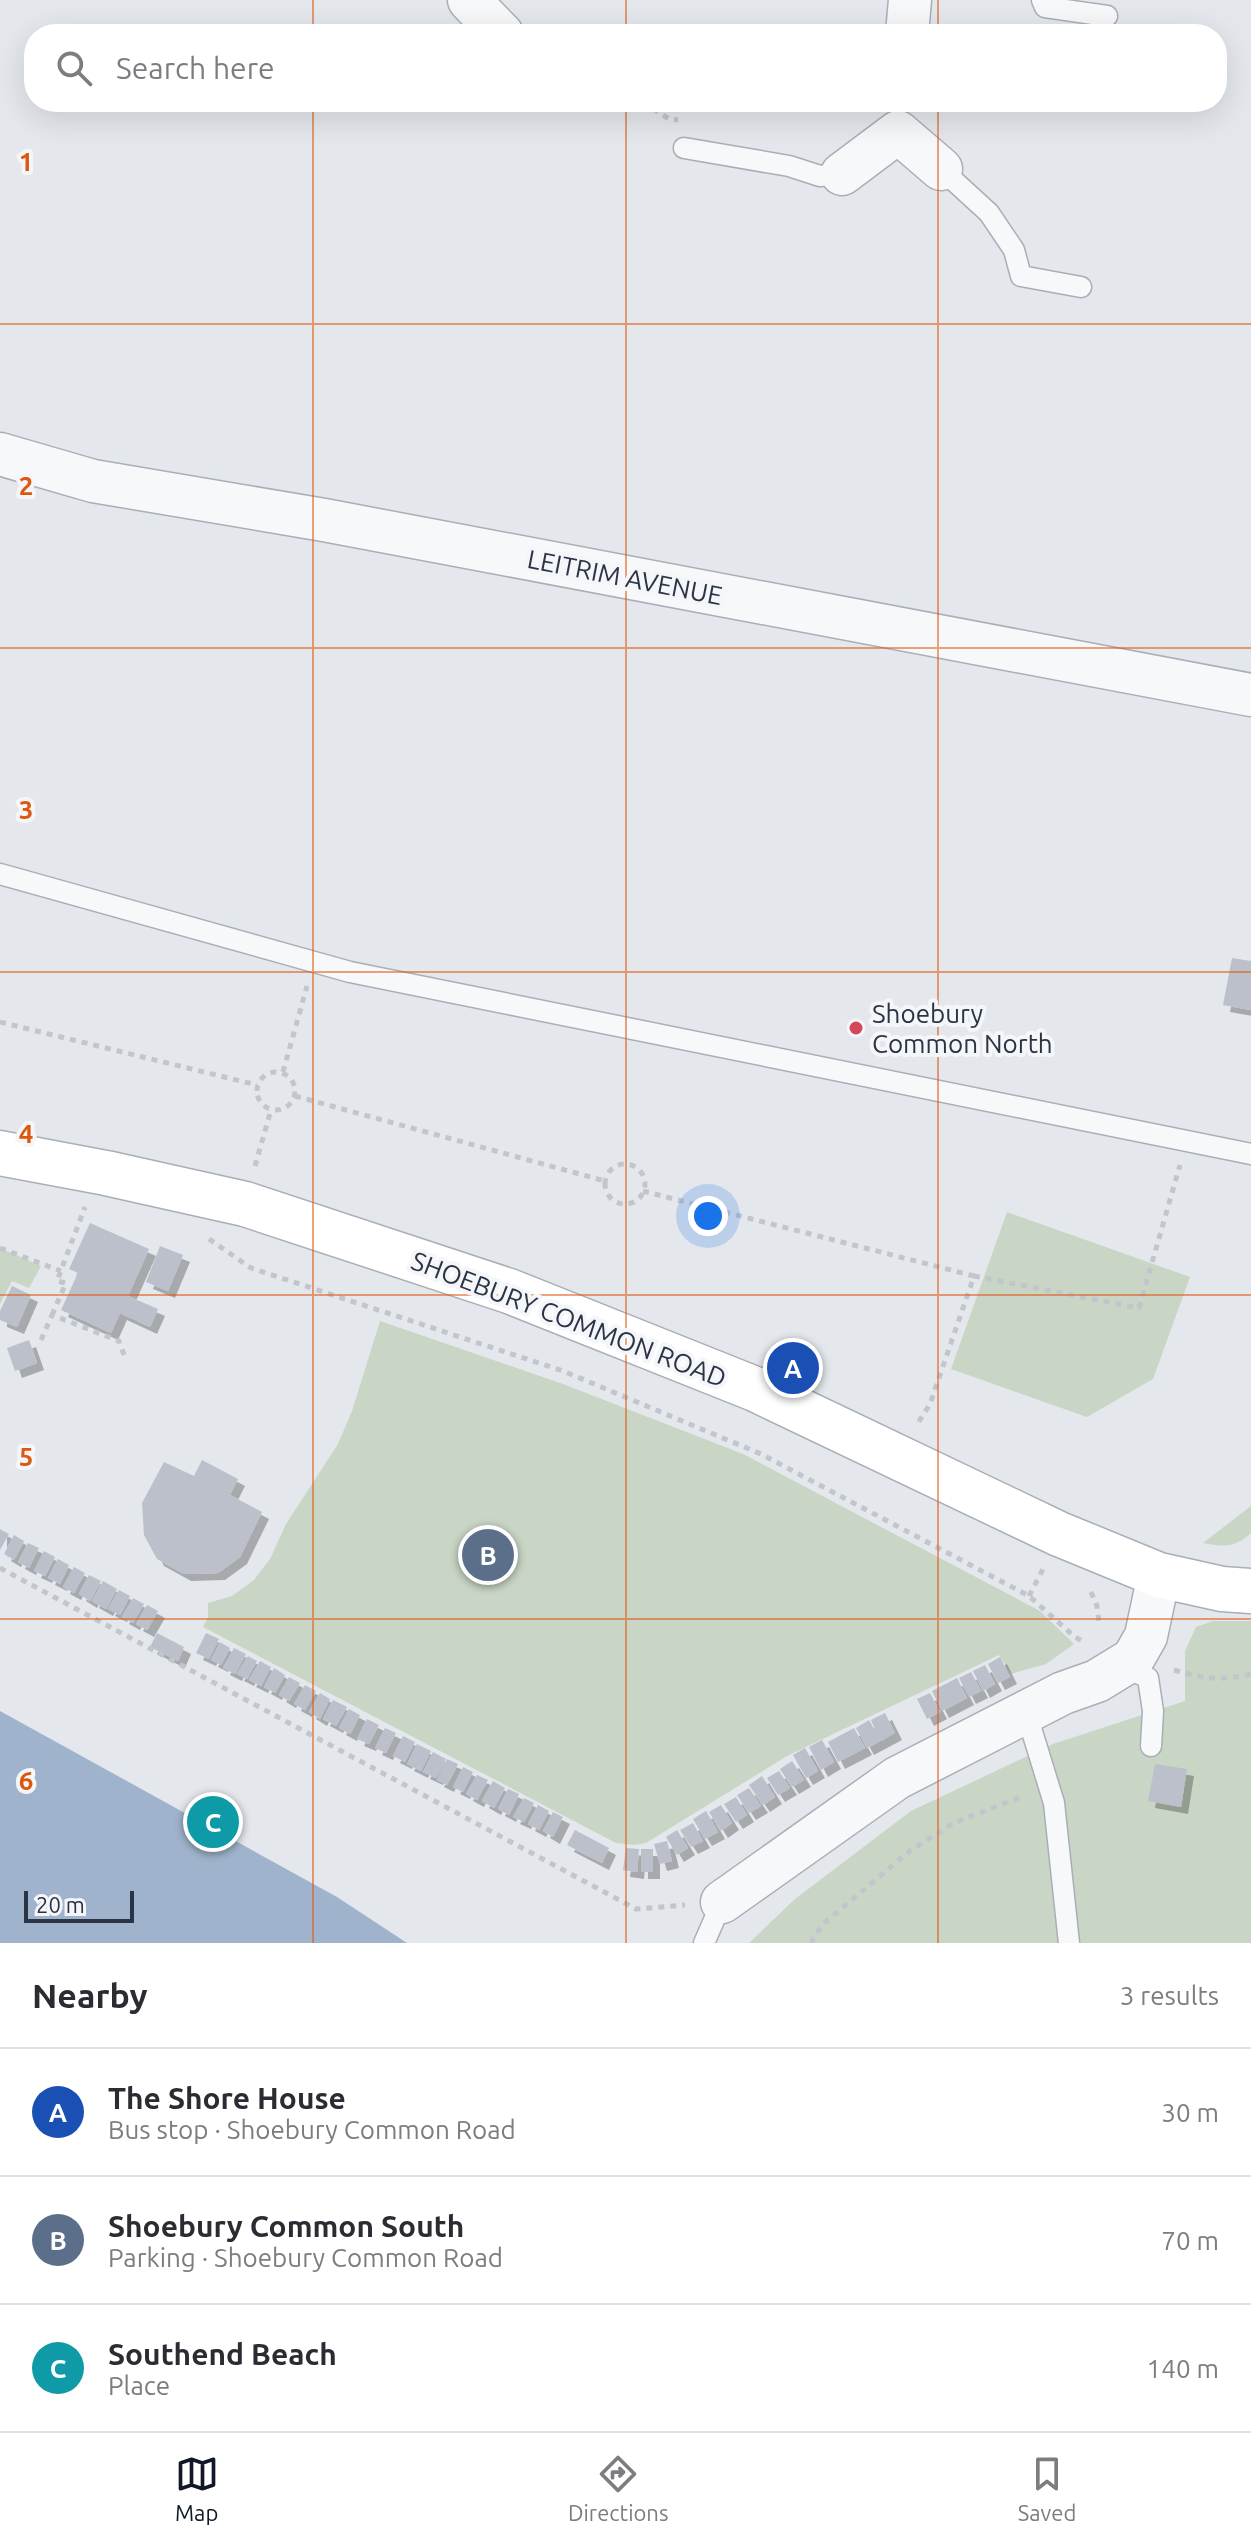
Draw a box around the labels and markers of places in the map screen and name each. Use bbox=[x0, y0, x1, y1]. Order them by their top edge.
place label: Shoebury Common North bbox=[872, 999, 1053, 1058]
marker: Shoebury Common North bbox=[847, 1019, 865, 1037]
pin: A bbox=[767, 1338, 819, 1398]
pin: B bbox=[462, 1525, 514, 1585]
pin: C bbox=[187, 1792, 239, 1852]

